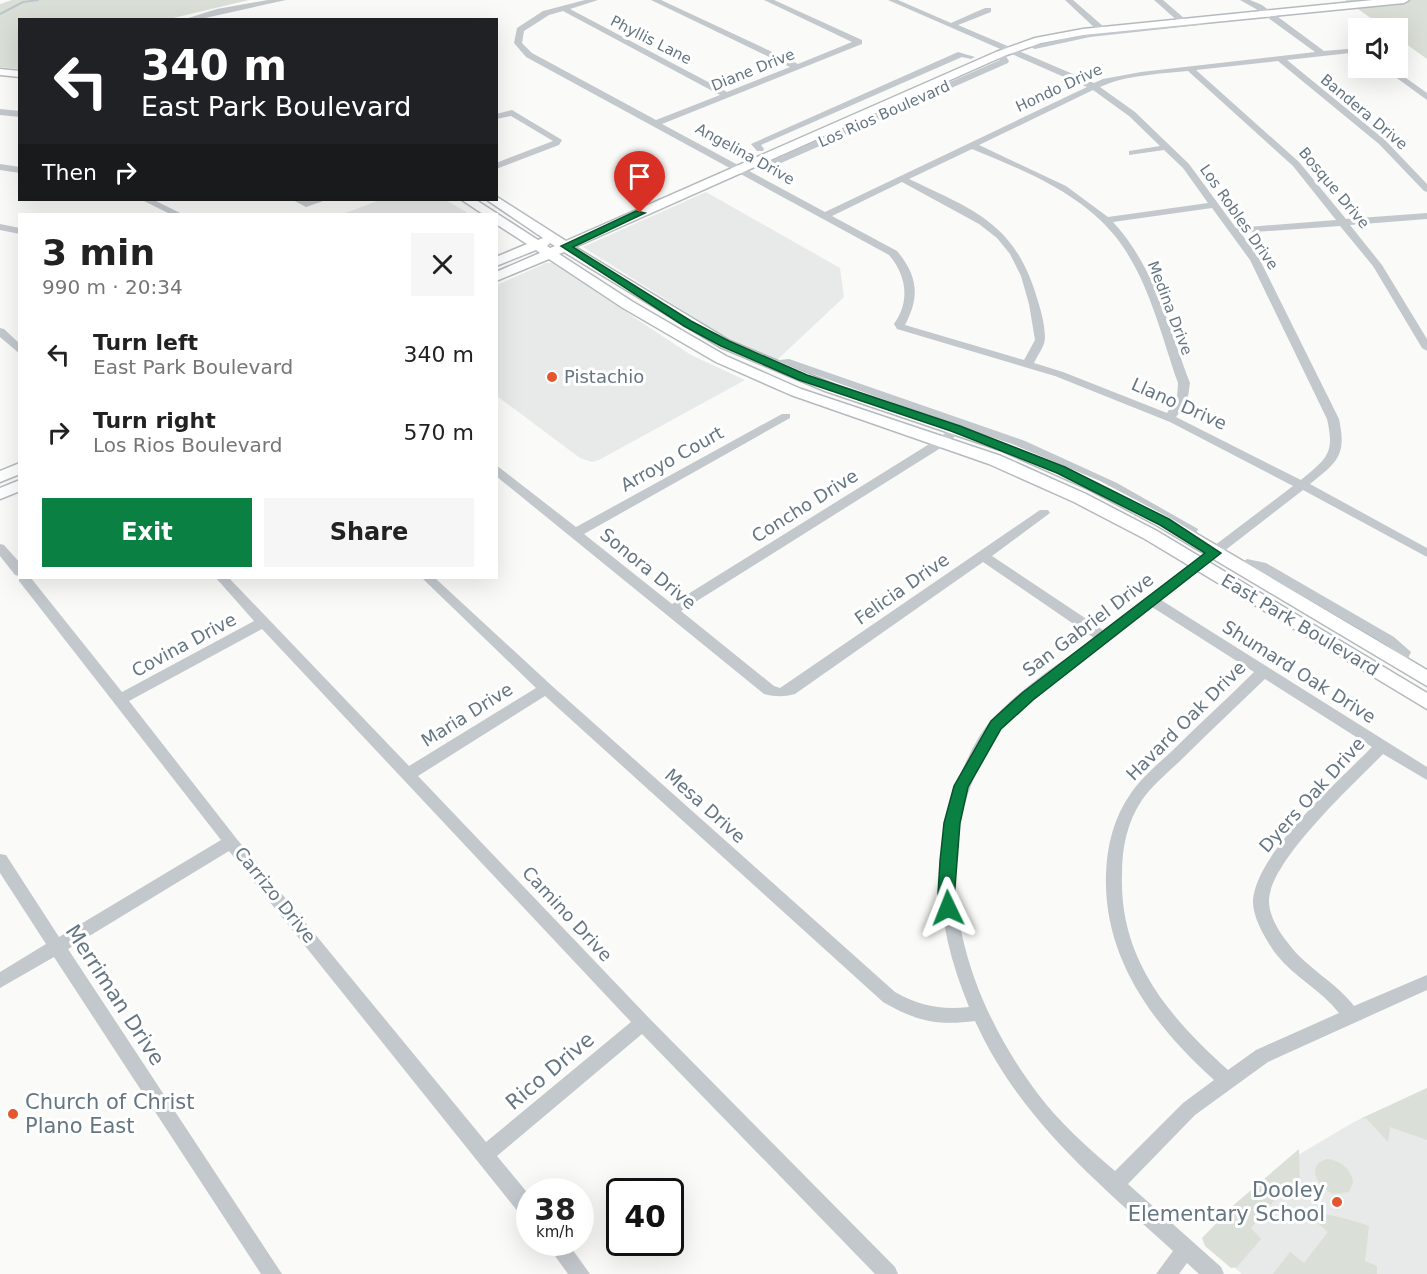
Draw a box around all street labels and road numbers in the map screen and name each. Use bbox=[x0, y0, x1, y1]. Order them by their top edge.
street label: Phyllis Lane bbox=[607, 12, 695, 68]
street label: Diane Drive bbox=[709, 45, 797, 95]
street label: Hondo Drive bbox=[1013, 60, 1105, 116]
street label: Bandera Drive bbox=[1317, 70, 1411, 154]
street label: Los Rios Boulevard bbox=[815, 77, 953, 151]
street label: Angelina Drive bbox=[692, 119, 798, 189]
street label: Bosque Drive bbox=[1295, 144, 1373, 232]
street label: Los Robles Drive bbox=[1196, 161, 1282, 273]
street label: Medina Drive bbox=[1144, 258, 1196, 358]
street label: Llano Drive bbox=[1128, 373, 1230, 434]
street label: Arroyo Court bbox=[617, 422, 727, 495]
street label: Concho Drive bbox=[748, 465, 862, 547]
street label: Sonora Drive bbox=[596, 524, 700, 614]
street label: Felicia Drive bbox=[851, 548, 953, 629]
street label: San Gabriel Drive bbox=[1018, 569, 1157, 681]
street label: East Park Boulevard bbox=[1218, 569, 1383, 680]
street label: Covina Drive bbox=[128, 608, 240, 681]
street label: Shumard Oak Drive bbox=[1219, 616, 1380, 727]
street label: Havard Oak Drive bbox=[1122, 657, 1250, 785]
street label: Maria Drive bbox=[417, 678, 516, 751]
street label: Dyers Oak Drive bbox=[1255, 733, 1369, 856]
street label: Mesa Drive bbox=[661, 764, 750, 847]
street label: Carrizo Drive bbox=[230, 843, 320, 947]
street label: Camino Drive bbox=[518, 862, 617, 966]
street label: Merriman Drive bbox=[61, 920, 169, 1070]
street label: Rico Drive bbox=[501, 1027, 599, 1115]

